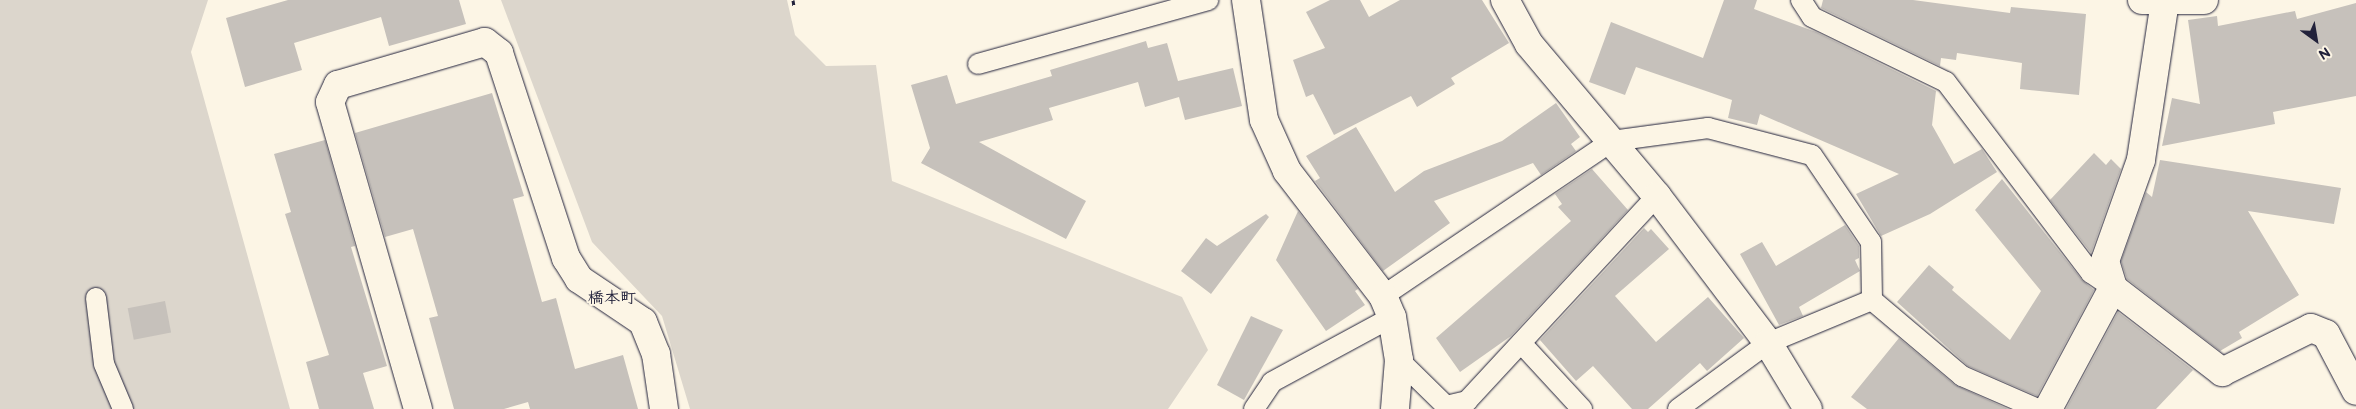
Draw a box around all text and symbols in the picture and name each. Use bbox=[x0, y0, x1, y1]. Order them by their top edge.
north arrow bbox=[2291, 15, 2341, 65]
text: N bbox=[2315, 43, 2333, 63]
district label: 橋本町 bbox=[588, 289, 636, 309]

